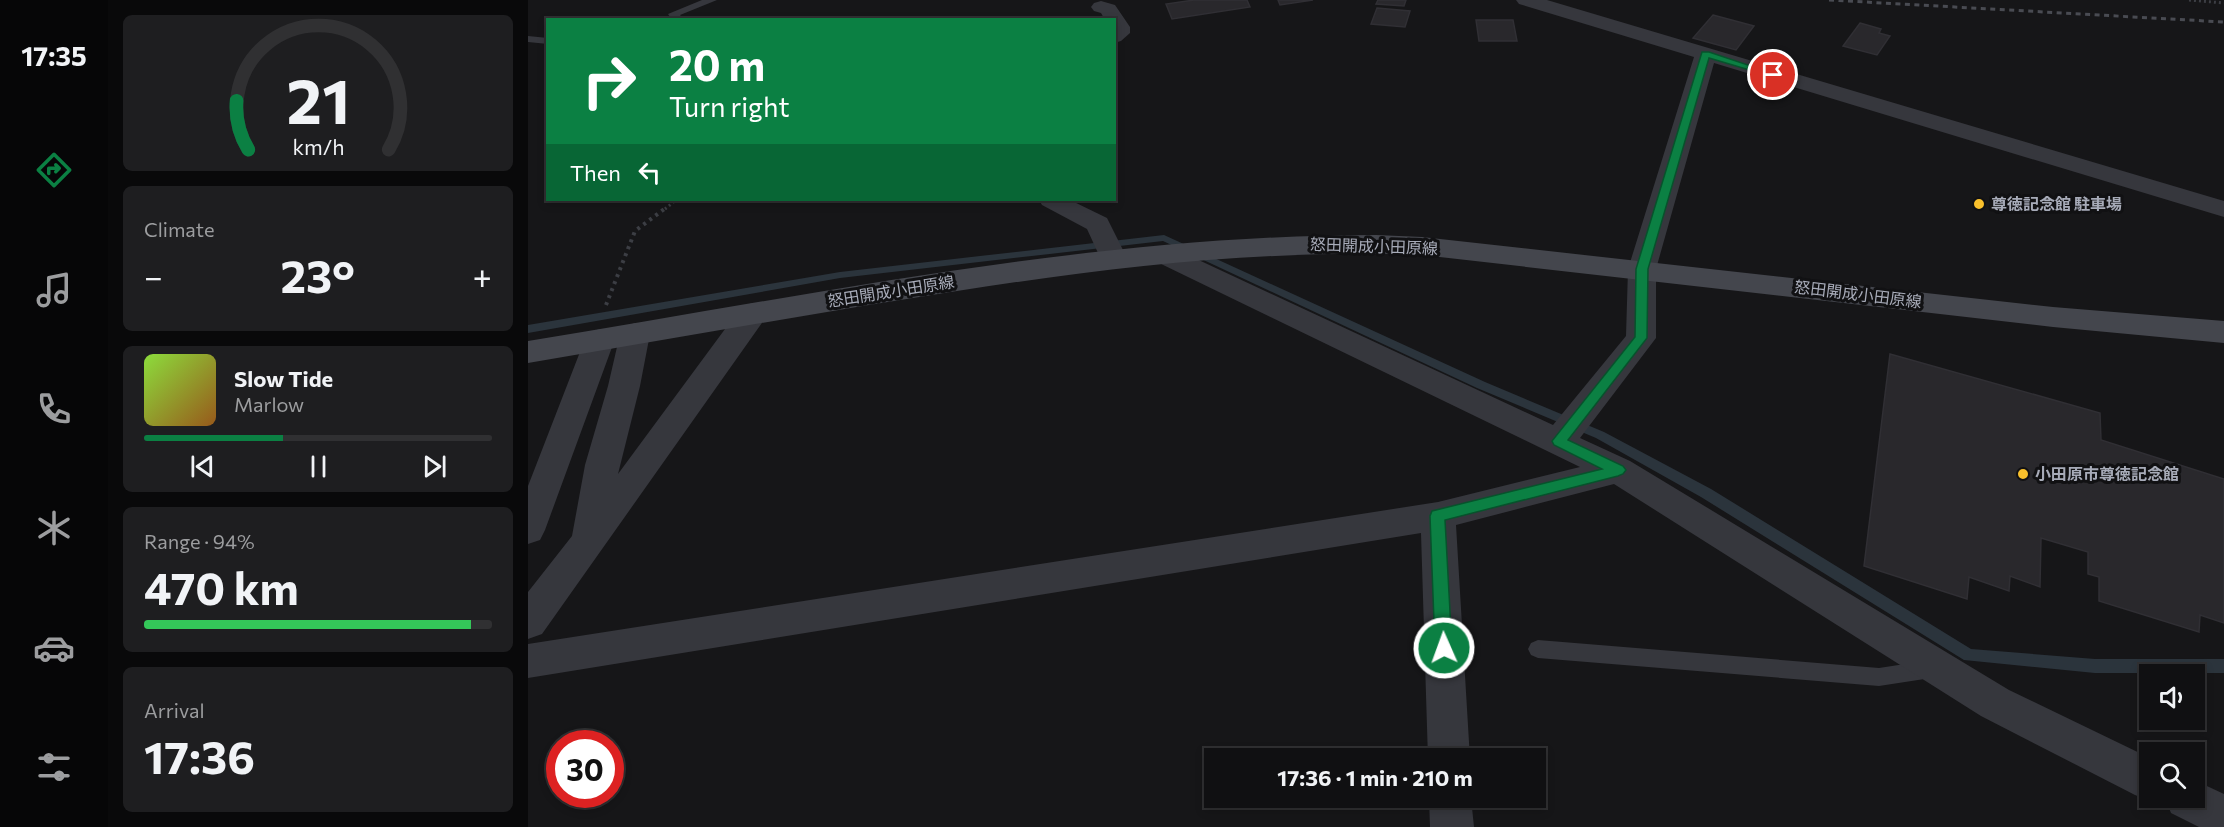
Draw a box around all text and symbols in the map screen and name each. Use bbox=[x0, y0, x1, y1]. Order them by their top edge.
text: 20 m bbox=[669, 38, 765, 90]
text: 17:35 bbox=[21, 39, 87, 72]
icon: right bbox=[570, 42, 648, 120]
pin bbox=[1747, 49, 1798, 100]
icon: arrive bbox=[1756, 58, 1789, 91]
text: 21 bbox=[286, 61, 350, 137]
text: Turn right bbox=[669, 90, 789, 123]
text: km/h bbox=[292, 133, 344, 159]
icon: directions bbox=[33, 149, 75, 191]
icon: left bbox=[633, 156, 666, 189]
text: Then bbox=[570, 159, 621, 186]
place label: 尊徳記念館 駐車場 bbox=[1991, 194, 2122, 213]
marker: 尊徳記念館 駐車場 bbox=[1972, 197, 1986, 211]
text: Climate bbox=[144, 217, 214, 241]
street label: 怒田開成小田原線 bbox=[1310, 234, 1438, 257]
text: 23° bbox=[281, 247, 355, 302]
text: − bbox=[144, 255, 163, 296]
text: + bbox=[473, 255, 492, 296]
icon: music bbox=[33, 269, 75, 311]
street label: 怒田開成小田原線 bbox=[826, 271, 956, 310]
street label: 怒田開成小田原線 bbox=[1793, 276, 1923, 311]
text: Slow Tide bbox=[234, 365, 333, 392]
icon: phone bbox=[33, 388, 75, 430]
text: Marlow bbox=[234, 392, 304, 416]
icon: previous bbox=[186, 450, 219, 483]
icon: pause bbox=[302, 450, 335, 483]
icon: next bbox=[418, 450, 451, 483]
place label: 小田原市尊徳記念館 bbox=[2035, 464, 2179, 483]
marker: 小田原市尊徳記念館 bbox=[2016, 467, 2030, 481]
icon: climate bbox=[33, 507, 75, 549]
text: Range · 94% bbox=[144, 529, 255, 553]
text: 470 km bbox=[144, 559, 299, 614]
position arrow bbox=[1412, 616, 1476, 680]
icon: car bbox=[33, 627, 75, 669]
map controls bbox=[2139, 664, 2205, 808]
button: sound bbox=[2139, 664, 2205, 730]
text: Arrival bbox=[144, 698, 205, 722]
text: 17:36 bbox=[144, 728, 255, 783]
speed limit sign: 30 bbox=[546, 730, 624, 808]
button: search bbox=[2139, 742, 2205, 808]
icon: filters bbox=[33, 746, 75, 788]
text: 17:36 · 1 min · 210 m bbox=[1277, 764, 1473, 791]

